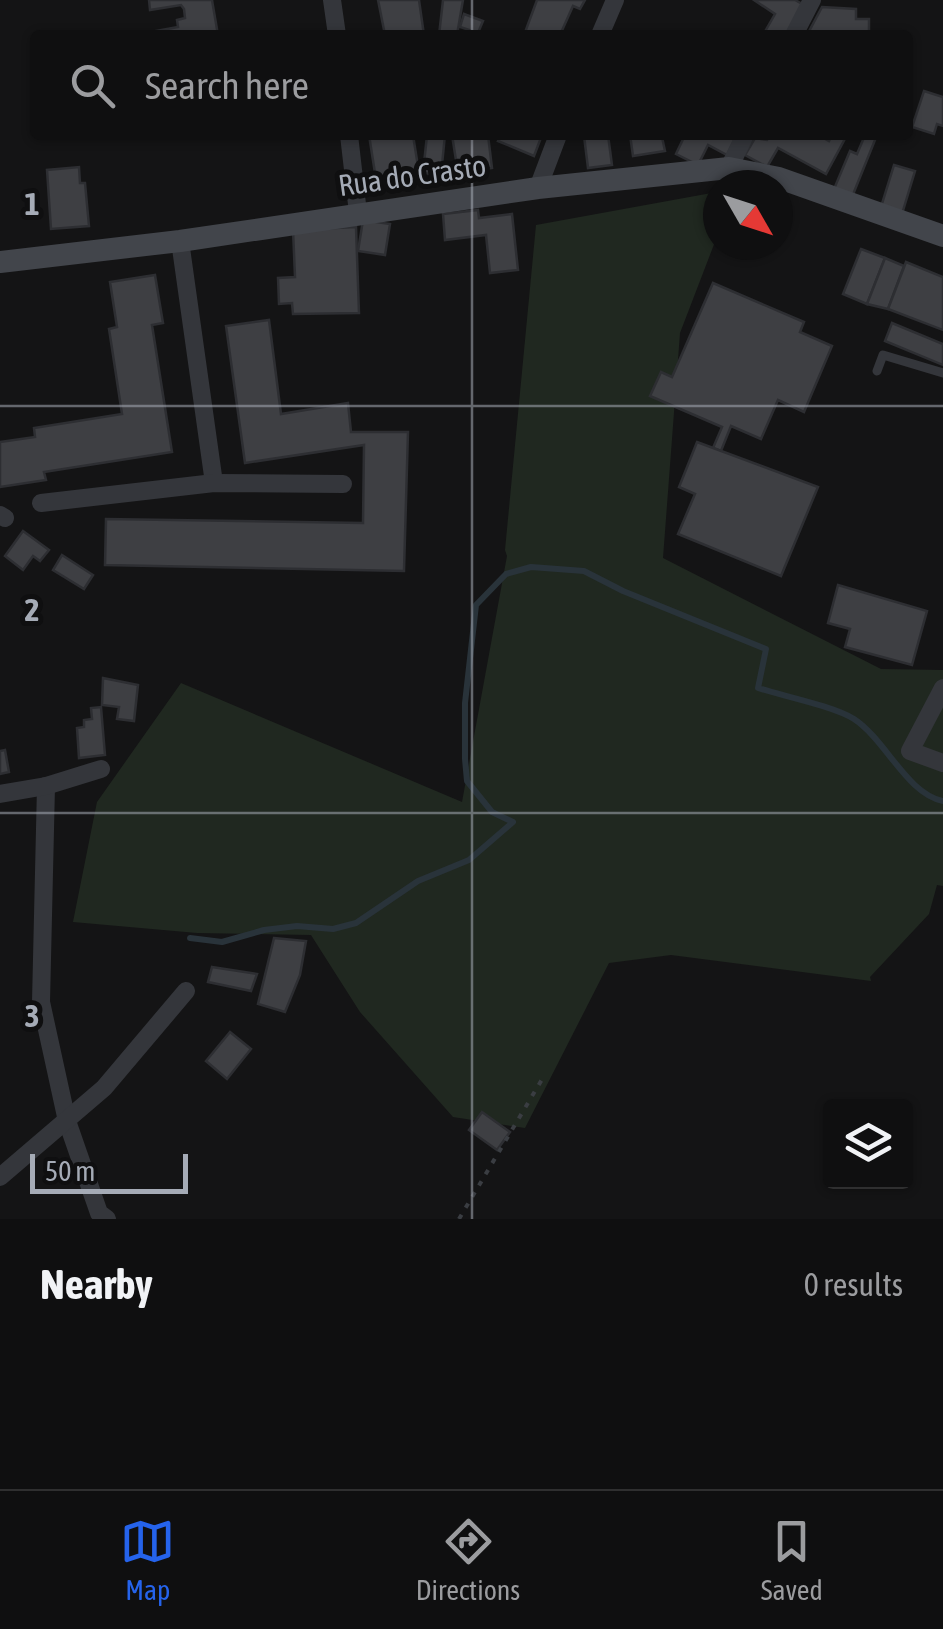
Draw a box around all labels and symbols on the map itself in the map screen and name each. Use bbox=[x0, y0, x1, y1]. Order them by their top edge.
street label: Rua do Crasto bbox=[336, 148, 488, 202]
north arrow bbox=[703, 170, 793, 260]
text: 1 bbox=[24, 185, 40, 222]
text: 2 bbox=[24, 591, 40, 628]
text: 3 bbox=[24, 997, 40, 1034]
scale bar bbox=[30, 1149, 188, 1194]

